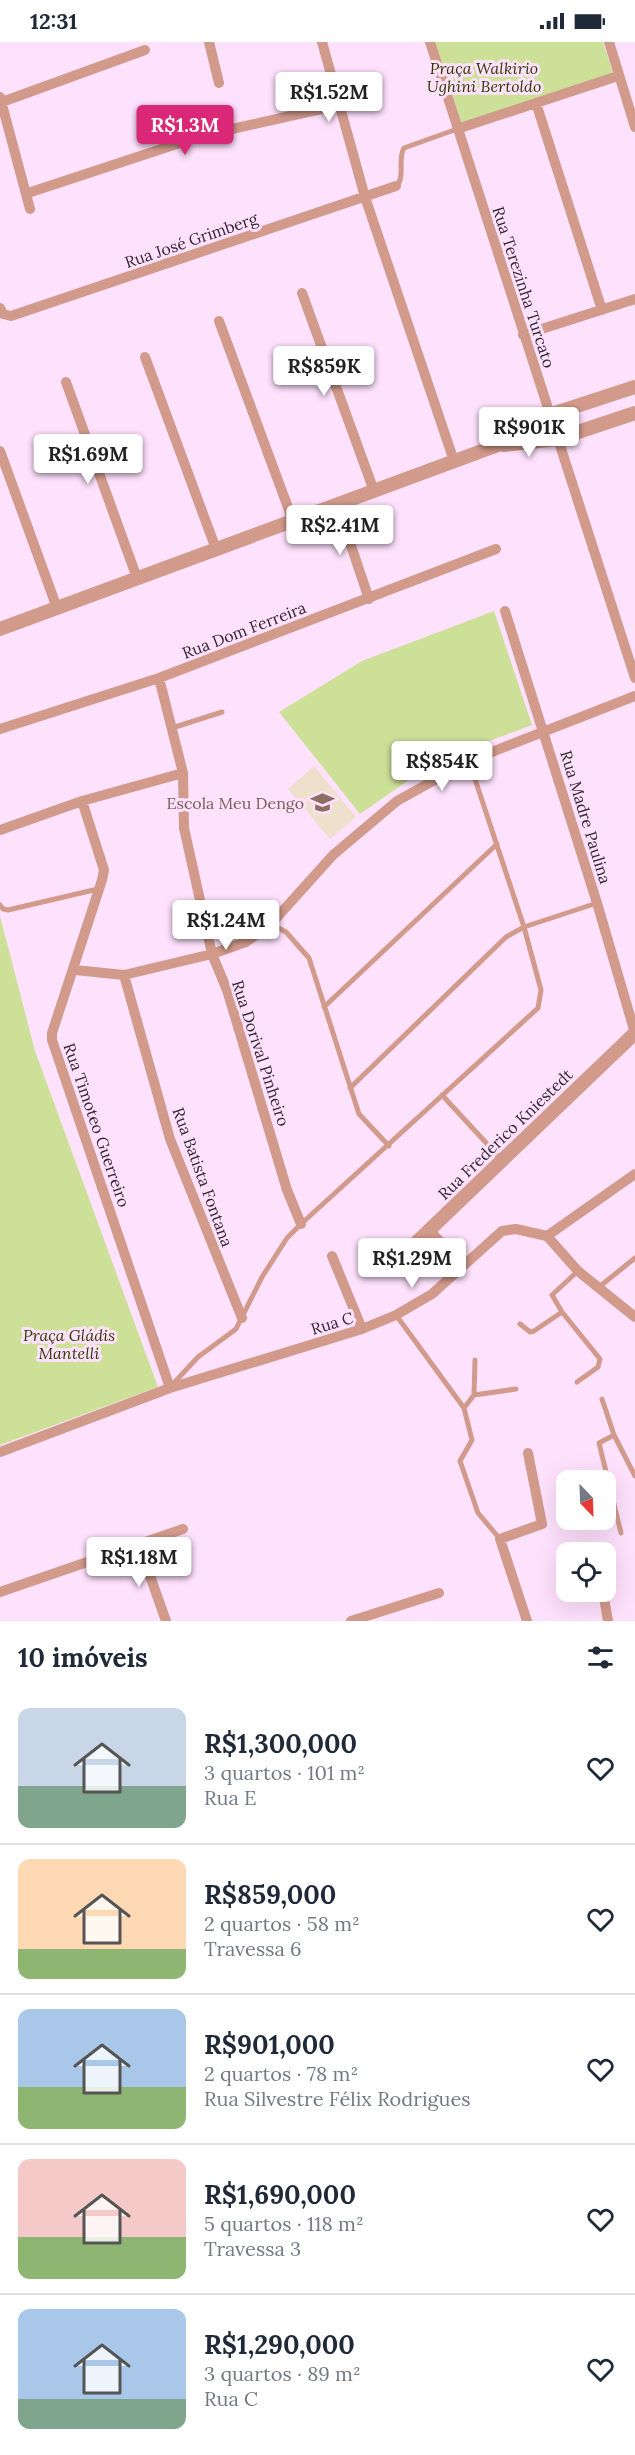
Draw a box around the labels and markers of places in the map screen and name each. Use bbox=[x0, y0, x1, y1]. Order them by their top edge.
pin: R$1.52M bbox=[274, 72, 384, 123]
pin: R$1.3M bbox=[136, 105, 234, 156]
pin: R$859K bbox=[275, 346, 373, 397]
pin: R$901K bbox=[480, 407, 578, 458]
pin: R$1.69M bbox=[33, 434, 143, 485]
pin: R$2.41M bbox=[285, 505, 395, 556]
pin: R$854K bbox=[393, 741, 491, 792]
school or university icon: Escola Meu Dengo bbox=[309, 790, 335, 816]
place label: Escola Meu Dengo bbox=[167, 793, 304, 813]
pin: R$1.24M bbox=[171, 900, 281, 951]
pin: R$1.29M bbox=[357, 1238, 467, 1289]
pin: R$1.18M bbox=[84, 1537, 194, 1588]

